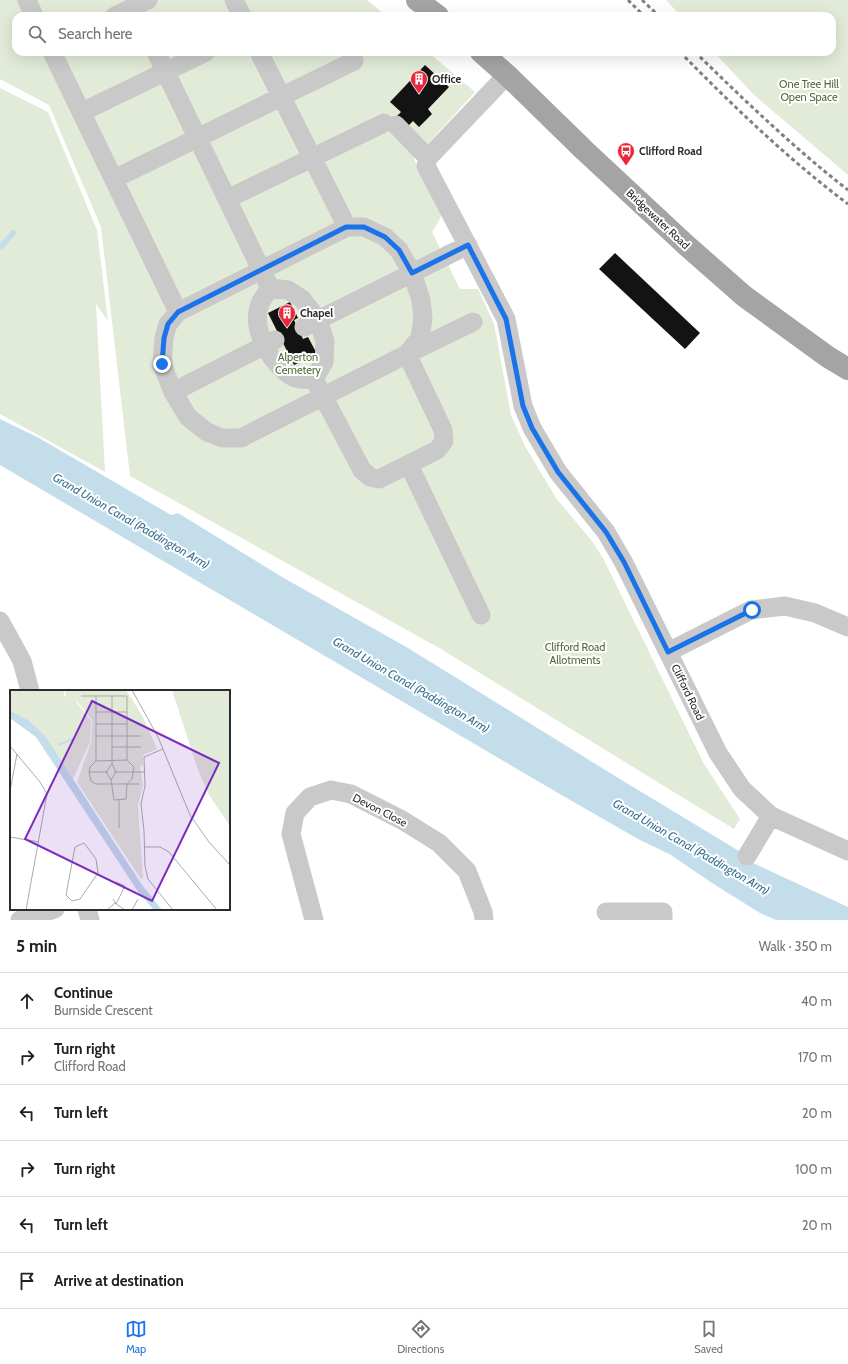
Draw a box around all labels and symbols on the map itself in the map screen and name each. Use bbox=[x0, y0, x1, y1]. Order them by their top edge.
building icon: Office bbox=[409, 69, 429, 94]
place label: Office bbox=[432, 72, 462, 86]
park label: One Tree Hill Open Space bbox=[779, 77, 839, 104]
bus stop icon: Clifford Road bbox=[616, 141, 636, 166]
place label: Clifford Road bbox=[639, 144, 702, 158]
street label: Bridgewater Road bbox=[623, 186, 693, 252]
building icon: Chapel bbox=[277, 303, 297, 328]
place label: Chapel bbox=[300, 306, 333, 320]
park label: Alperton Cemetery bbox=[275, 350, 321, 377]
route end bbox=[153, 355, 171, 373]
water label: Grand Union Canal (Paddington Arm) bbox=[50, 469, 212, 572]
route start bbox=[743, 601, 761, 619]
water label: Grand Union Canal (Paddington Arm) bbox=[330, 633, 492, 736]
park label: Clifford Road Allotments bbox=[545, 640, 605, 667]
street label: Clifford Road bbox=[668, 662, 708, 722]
inset map bbox=[10, 690, 230, 910]
street label: Devon Close bbox=[351, 790, 410, 830]
water label: Grand Union Canal (Paddington Arm) bbox=[610, 795, 772, 898]

